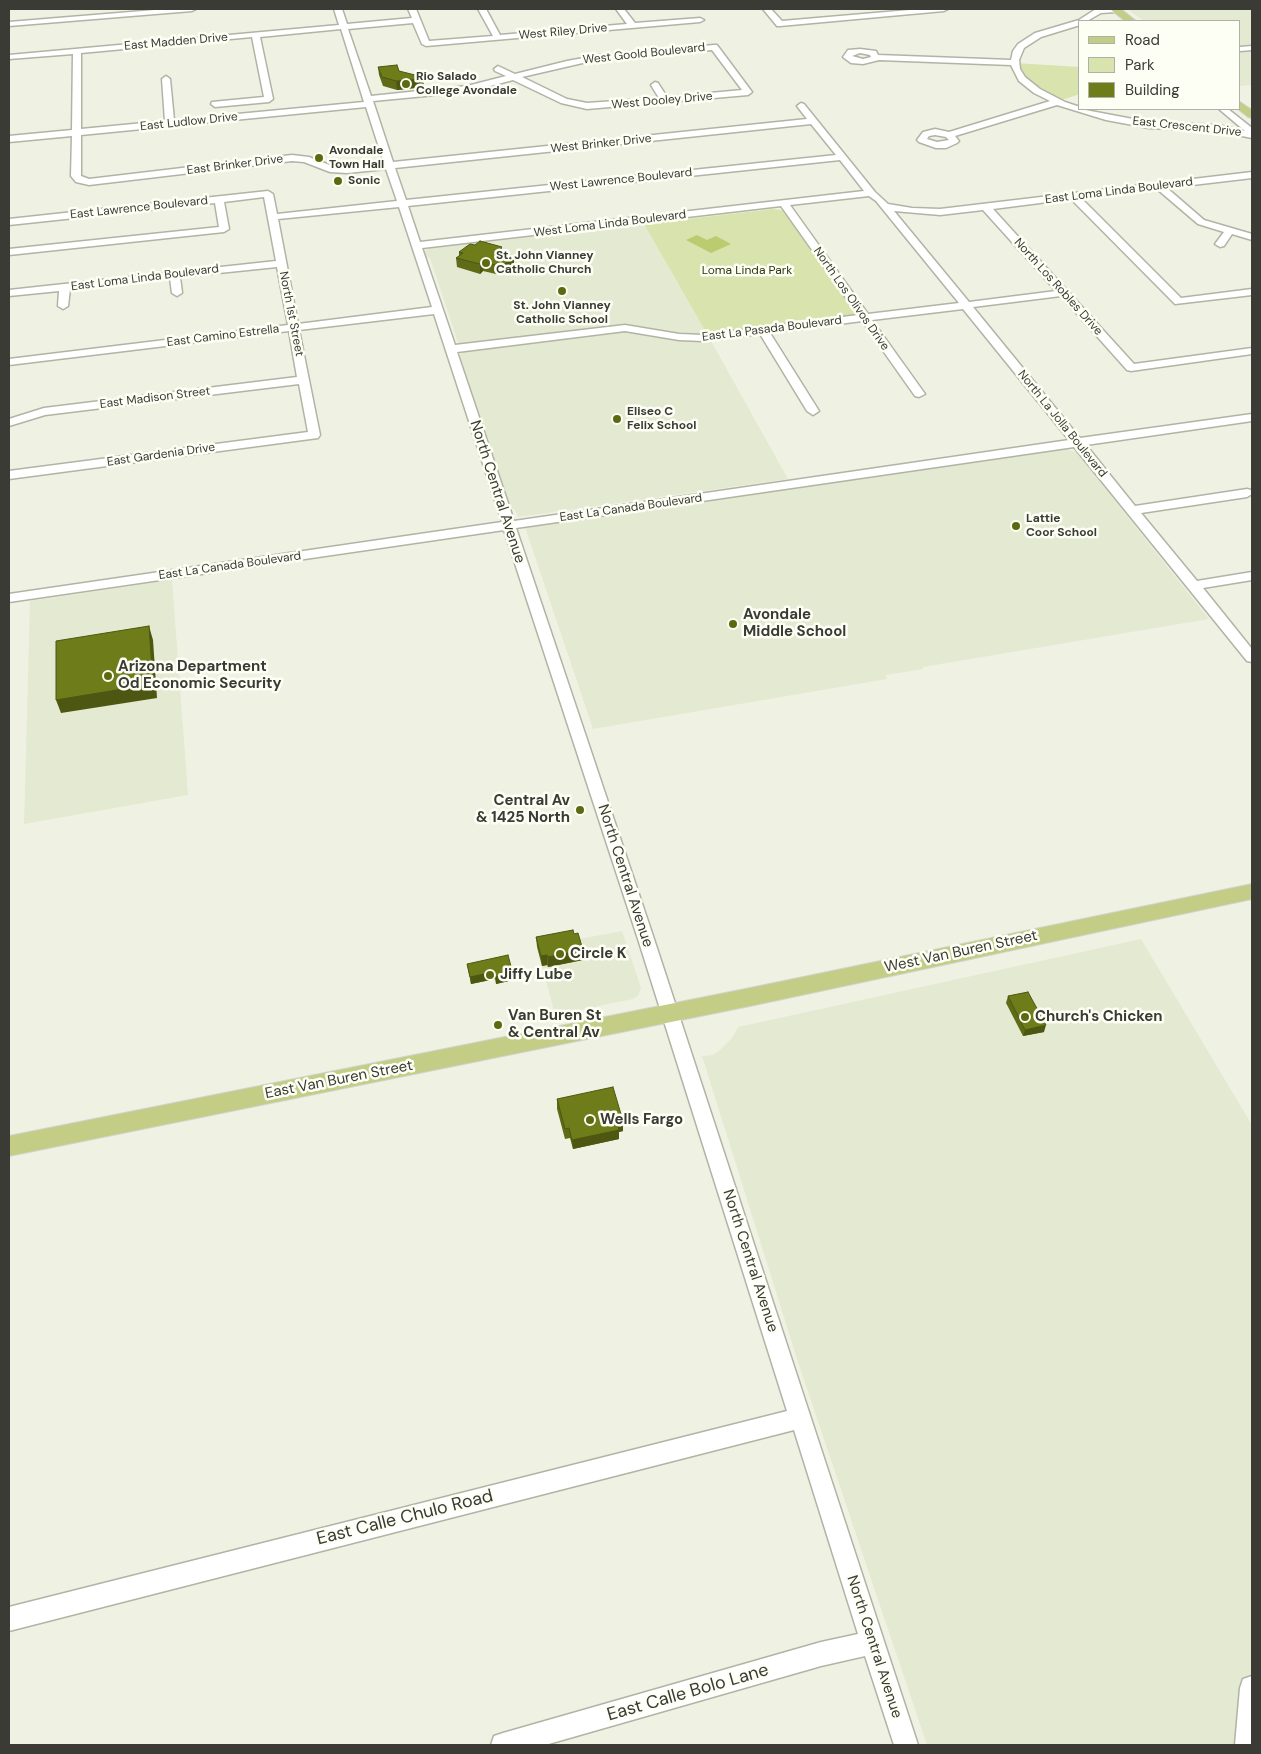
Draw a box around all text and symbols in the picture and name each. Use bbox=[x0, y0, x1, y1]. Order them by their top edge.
legend bbox=[1078, 20, 1241, 110]
street label: West Riley Drive bbox=[518, 21, 608, 43]
street label: East Madden Drive bbox=[124, 30, 228, 54]
text: Road bbox=[1125, 30, 1160, 50]
street label: West Goold Boulevard bbox=[582, 40, 706, 68]
text: Park bbox=[1125, 55, 1155, 75]
place label: Rio Salado College Avondale bbox=[416, 70, 517, 98]
marker: Rio Salado College Avondale bbox=[400, 78, 412, 90]
text: Building bbox=[1125, 80, 1180, 100]
street label: West Dooley Drive bbox=[611, 89, 713, 113]
street label: East Ludlow Drive bbox=[140, 110, 238, 134]
street label: East Crescent Drive bbox=[1132, 114, 1242, 140]
street label: West Brinker Drive bbox=[550, 132, 652, 156]
place label: Avondale Town Hall bbox=[329, 144, 384, 172]
street label: East Brinker Drive bbox=[186, 152, 284, 178]
marker: Avondale Town Hall bbox=[313, 152, 325, 164]
street label: West Lawrence Boulevard bbox=[549, 165, 693, 195]
place label: Sonic bbox=[348, 174, 381, 188]
marker: Sonic bbox=[332, 175, 344, 187]
street label: East Loma Linda Boulevard bbox=[1044, 175, 1194, 207]
street label: East Lawrence Boulevard bbox=[69, 194, 209, 222]
street label: West Loma Linda Boulevard bbox=[533, 208, 687, 240]
street label: North Los Robles Drive bbox=[1011, 236, 1105, 338]
street label: North Los Olivos Drive bbox=[810, 245, 892, 353]
place label: St. John Vianney Catholic Church bbox=[496, 249, 594, 277]
marker: St. John Vianney Catholic Church bbox=[480, 257, 492, 269]
street label: East Loma Linda Boulevard bbox=[70, 262, 220, 294]
park label: Loma Linda Park bbox=[702, 264, 792, 278]
street label: North 1st Street bbox=[276, 270, 306, 358]
marker: St. John Vianney Catholic School bbox=[556, 285, 568, 297]
place label: St. John Vianney Catholic School bbox=[513, 299, 611, 327]
street label: East La Pasada Boulevard bbox=[701, 313, 843, 345]
street label: East Camino Estrella bbox=[166, 322, 280, 350]
street label: North La Jolla Boulevard bbox=[1014, 368, 1110, 480]
street label: East Madison Street bbox=[99, 384, 211, 412]
place label: Eliseo C Felix School bbox=[627, 405, 697, 433]
marker: Eliseo C Felix School bbox=[611, 413, 623, 425]
street label: North Central Avenue bbox=[465, 418, 529, 566]
street label: East Gardenia Drive bbox=[106, 440, 216, 470]
street label: East La Canada Boulevard bbox=[559, 491, 703, 525]
place label: Lattie Coor School bbox=[1026, 512, 1097, 540]
marker: Lattie Coor School bbox=[1010, 520, 1022, 532]
street label: East La Canada Boulevard bbox=[158, 549, 302, 583]
place label: Avondale Middle School bbox=[743, 606, 846, 641]
marker: Avondale Middle School bbox=[727, 618, 739, 630]
place label: Arizona Department Od Economic Security bbox=[118, 658, 282, 693]
marker: Arizona Department Od Economic Security bbox=[102, 670, 114, 682]
place label: Central Av & 1425 North bbox=[476, 792, 570, 827]
street label: North Central Avenue bbox=[593, 802, 657, 950]
marker: Central Av & 1425 North bbox=[574, 804, 586, 816]
street label: West Van Buren Street bbox=[883, 927, 1039, 977]
place label: Circle K bbox=[570, 945, 627, 963]
marker: Circle K bbox=[554, 948, 566, 960]
place label: Jiffy Lube bbox=[500, 966, 572, 984]
marker: Jiffy Lube bbox=[484, 969, 496, 981]
place label: Van Buren St & Central Av bbox=[508, 1007, 601, 1042]
place label: Church's Chicken bbox=[1035, 1008, 1163, 1026]
marker: Church's Chicken bbox=[1019, 1011, 1031, 1023]
marker: Van Buren St & Central Av bbox=[492, 1019, 504, 1031]
street label: East Van Buren Street bbox=[264, 1057, 414, 1103]
place label: Wells Fargo bbox=[600, 1111, 683, 1129]
marker: Wells Fargo bbox=[584, 1114, 596, 1126]
street label: North Central Avenue bbox=[718, 1187, 782, 1335]
street label: East Calle Chulo Road bbox=[315, 1486, 495, 1550]
street label: North Central Avenue bbox=[842, 1573, 906, 1721]
street label: East Calle Bolo Lane bbox=[605, 1660, 771, 1726]

